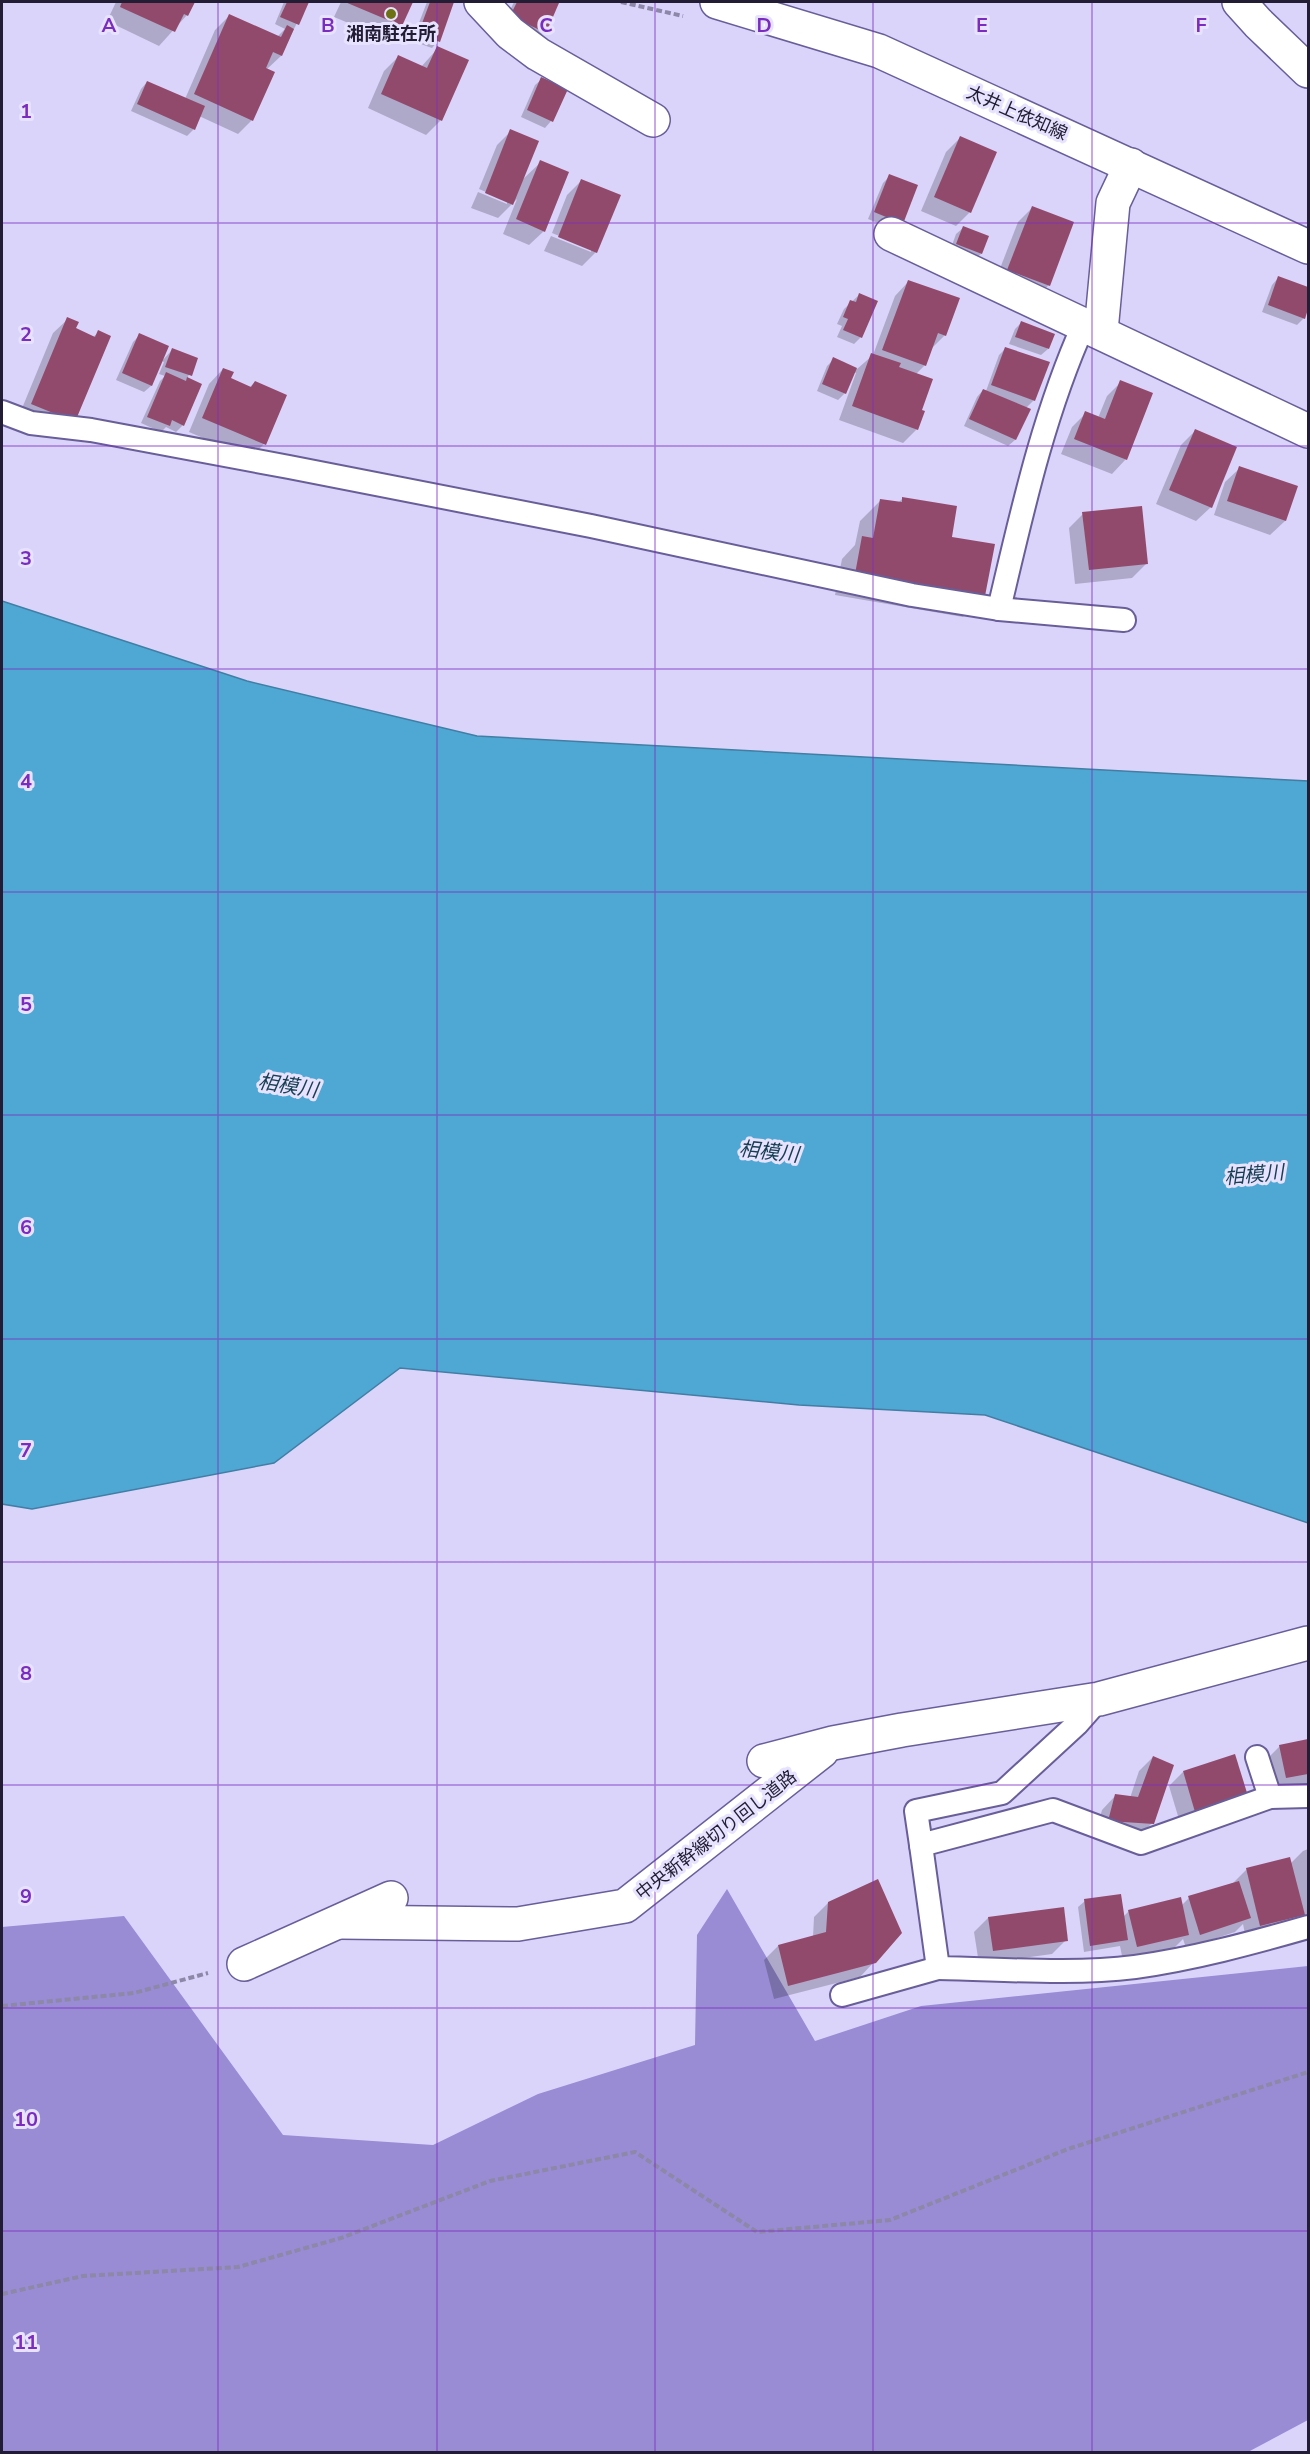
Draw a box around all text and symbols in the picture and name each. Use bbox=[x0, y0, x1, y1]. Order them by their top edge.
marker: 湘南駐在所 bbox=[384, 7, 398, 21]
text: A bbox=[102, 12, 117, 39]
text: B bbox=[321, 12, 335, 39]
text: C bbox=[539, 12, 553, 39]
text: D bbox=[756, 12, 772, 39]
text: E bbox=[976, 12, 988, 39]
text: F bbox=[1195, 12, 1207, 39]
place label: 湘南駐在所 bbox=[346, 22, 436, 46]
street label: 太井上依知線 bbox=[963, 80, 1071, 146]
text: 1 bbox=[20, 98, 32, 125]
text: 2 bbox=[20, 321, 32, 348]
text: 3 bbox=[20, 545, 32, 572]
text: 4 bbox=[20, 768, 32, 795]
text: 5 bbox=[20, 991, 32, 1018]
water label: 相模川 bbox=[256, 1068, 322, 1104]
water label: 相模川 bbox=[738, 1135, 802, 1169]
water label: 相模川 bbox=[1223, 1159, 1287, 1191]
text: 6 bbox=[20, 1214, 32, 1241]
text: 7 bbox=[20, 1437, 32, 1464]
text: 8 bbox=[20, 1660, 32, 1687]
street label: 中央新幹線切り回し道路 bbox=[631, 1765, 801, 1905]
text: 9 bbox=[20, 1883, 32, 1910]
text: 10 bbox=[14, 2106, 38, 2133]
text: 11 bbox=[14, 2329, 38, 2356]

